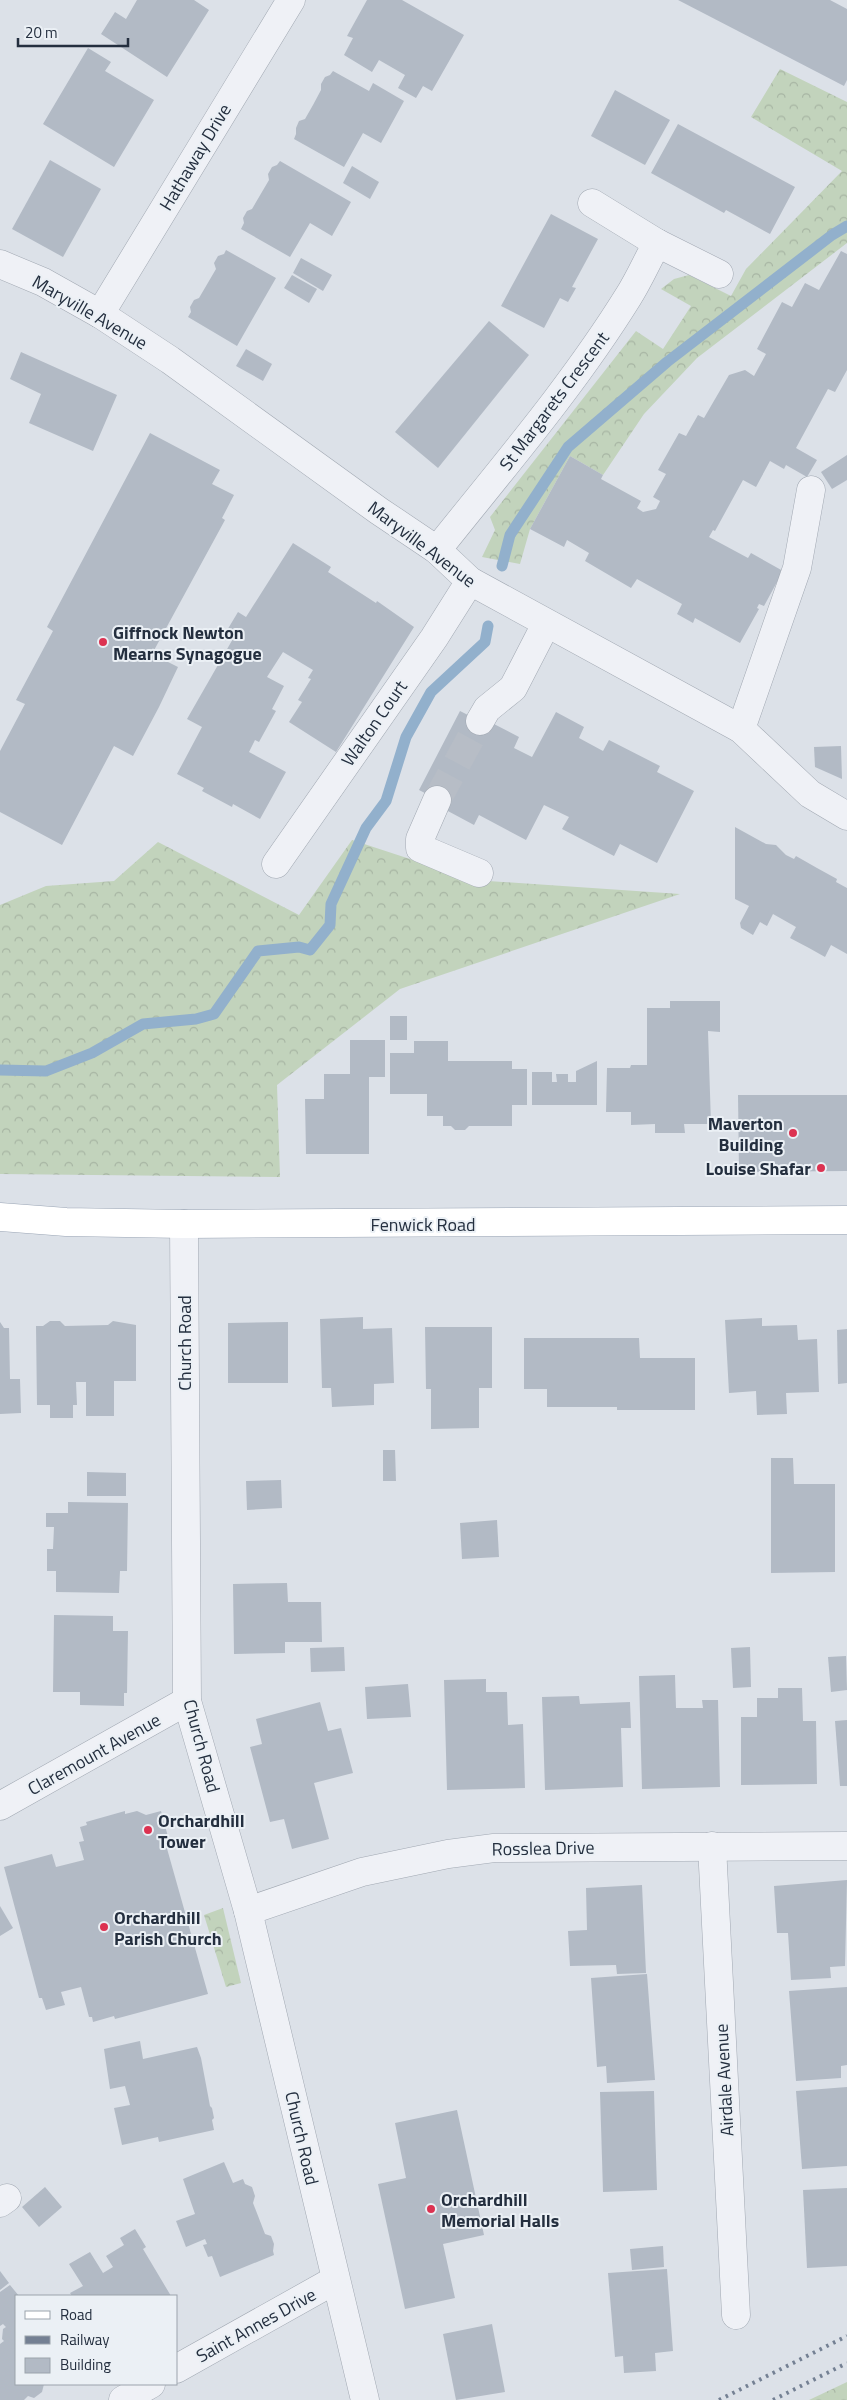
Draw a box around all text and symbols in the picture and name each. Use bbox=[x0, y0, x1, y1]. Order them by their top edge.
scale bar bbox=[18, 15, 128, 47]
text: 20 m bbox=[25, 21, 58, 44]
street label: Hathaway Drive bbox=[152, 98, 238, 216]
street label: Maryville Avenue bbox=[27, 268, 153, 356]
street label: St Margarets Crescent bbox=[493, 325, 616, 476]
street label: Maryville Avenue bbox=[362, 494, 482, 594]
place label: Giffnock Newton Mearns Synagogue bbox=[113, 619, 262, 667]
marker: Giffnock Newton Mearns Synagogue bbox=[97, 636, 109, 648]
street label: Walton Court bbox=[334, 674, 414, 772]
place label: Maverton Building bbox=[708, 1110, 783, 1158]
marker: Maverton Building bbox=[787, 1127, 799, 1139]
place label: Louise Shafar bbox=[705, 1155, 811, 1182]
marker: Louise Shafar bbox=[815, 1162, 827, 1174]
street label: Fenwick Road bbox=[371, 1211, 475, 1238]
street label: Church Road bbox=[171, 1295, 198, 1391]
street label: Church Road bbox=[177, 1696, 227, 1796]
street label: Claremount Avenue bbox=[23, 1706, 165, 1802]
place label: Orchardhill Tower bbox=[158, 1807, 245, 1855]
marker: Orchardhill Tower bbox=[142, 1824, 154, 1836]
street label: Rosslea Drive bbox=[491, 1834, 595, 1862]
place label: Orchardhill Parish Church bbox=[114, 1904, 222, 1952]
marker: Orchardhill Parish Church bbox=[98, 1921, 110, 1933]
street label: Airdale Avenue bbox=[708, 2023, 740, 2137]
street label: Church Road bbox=[278, 2088, 326, 2188]
place label: Orchardhill Memorial Halls bbox=[441, 2186, 559, 2234]
marker: Orchardhill Memorial Halls bbox=[425, 2203, 437, 2215]
street label: Saint Annes Drive bbox=[191, 2281, 321, 2369]
legend bbox=[15, 2295, 178, 2385]
text: Road bbox=[60, 2303, 92, 2326]
text: Railway bbox=[60, 2328, 110, 2351]
text: Building bbox=[60, 2353, 111, 2376]

